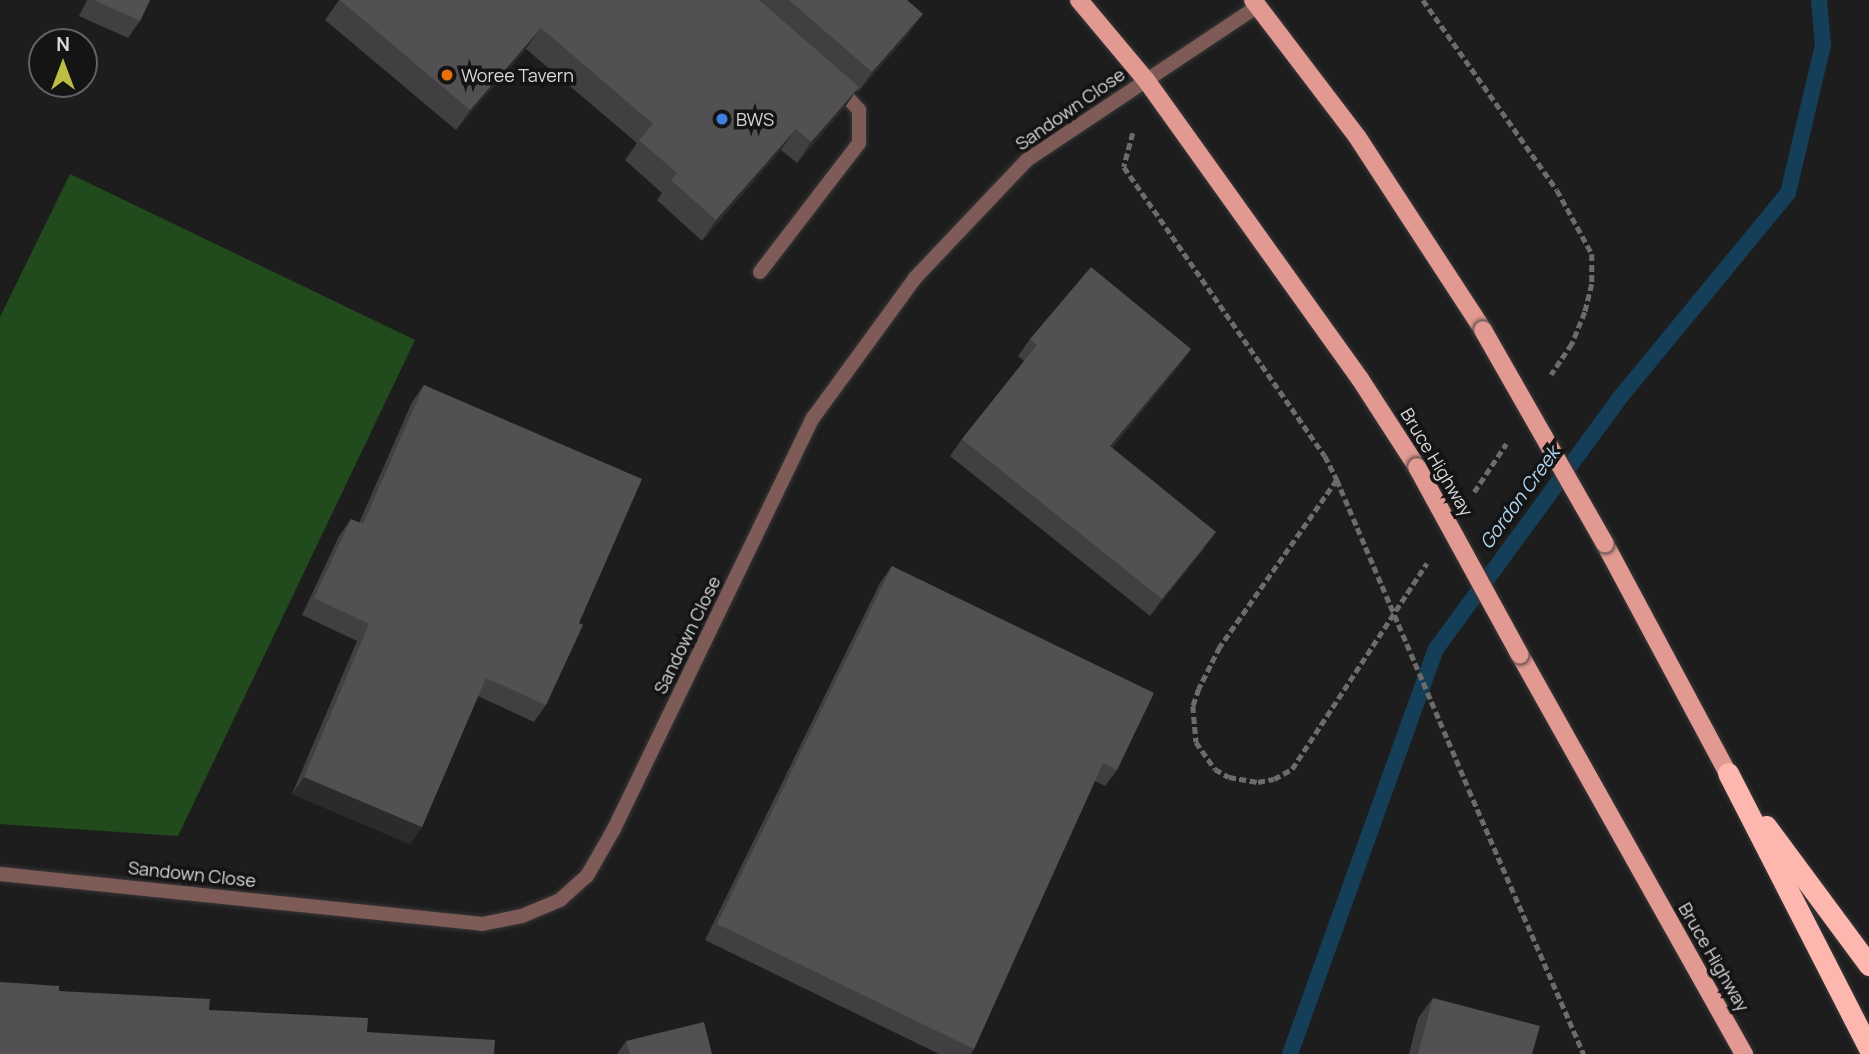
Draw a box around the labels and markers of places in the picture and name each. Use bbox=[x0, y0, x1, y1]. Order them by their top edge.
place label: Woree Tavern bbox=[461, 64, 574, 86]
marker: Woree Tavern bbox=[439, 67, 455, 83]
place label: BWS bbox=[736, 108, 774, 130]
marker: BWS bbox=[714, 111, 730, 127]

